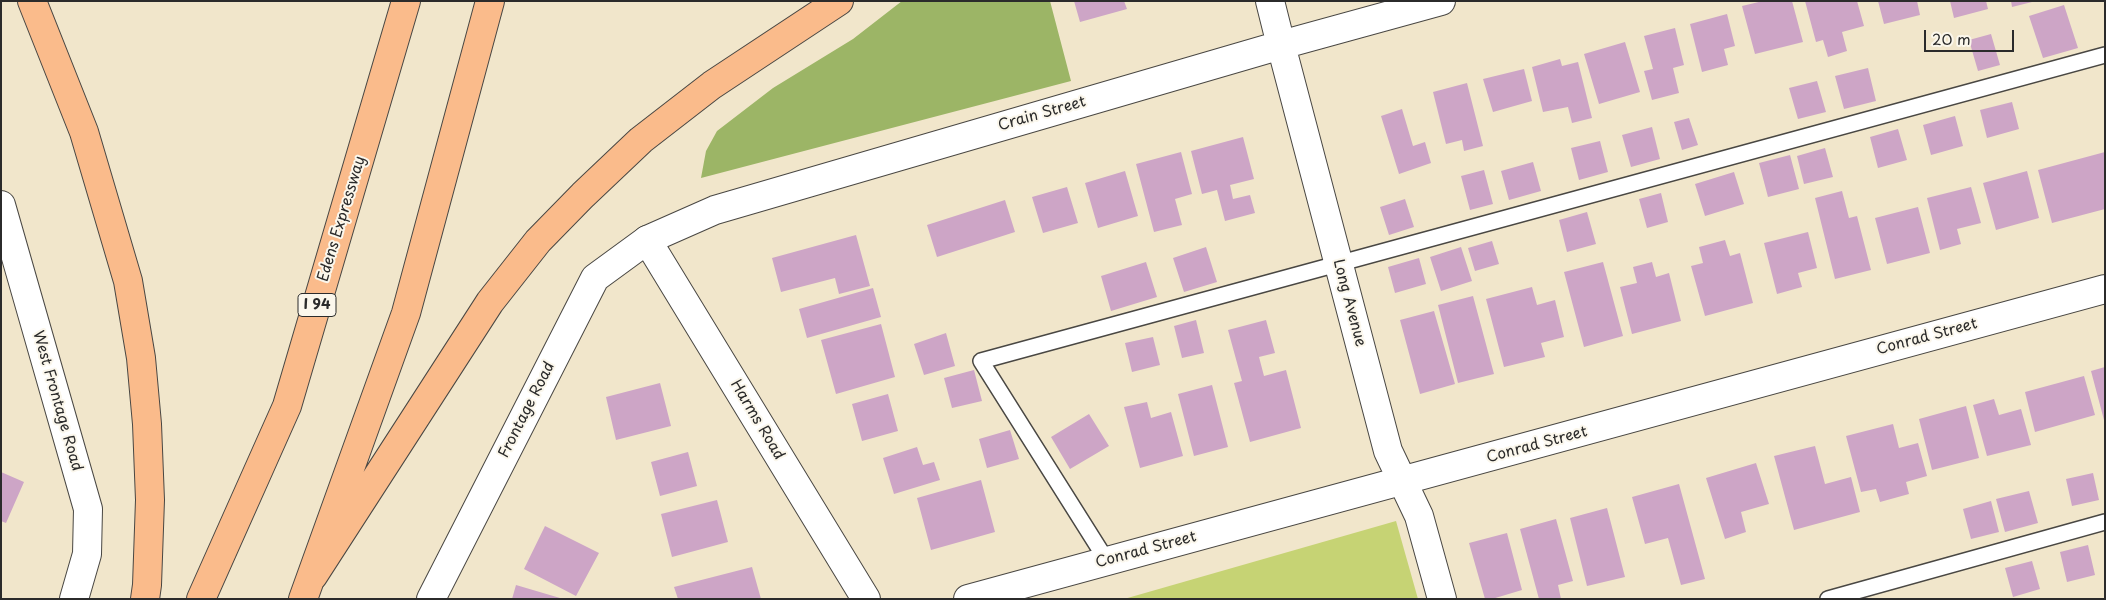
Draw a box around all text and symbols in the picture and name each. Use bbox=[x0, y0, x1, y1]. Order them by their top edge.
scale bar bbox=[1926, 20, 2016, 52]
text: 20 m bbox=[1932, 27, 1971, 50]
street label: Crain Street bbox=[996, 93, 1088, 135]
street label: Edens Expressway bbox=[314, 154, 370, 284]
street label: Long Avenue bbox=[1329, 257, 1369, 349]
road number: I 94 bbox=[298, 294, 336, 316]
street label: Conrad Street bbox=[1875, 315, 1979, 359]
street label: West Frontage Road bbox=[28, 329, 86, 473]
street label: Frontage Road bbox=[495, 359, 559, 461]
street label: Harms Road bbox=[726, 377, 788, 463]
street label: Conrad Street bbox=[1485, 423, 1589, 467]
street label: Conrad Street bbox=[1094, 528, 1198, 572]

